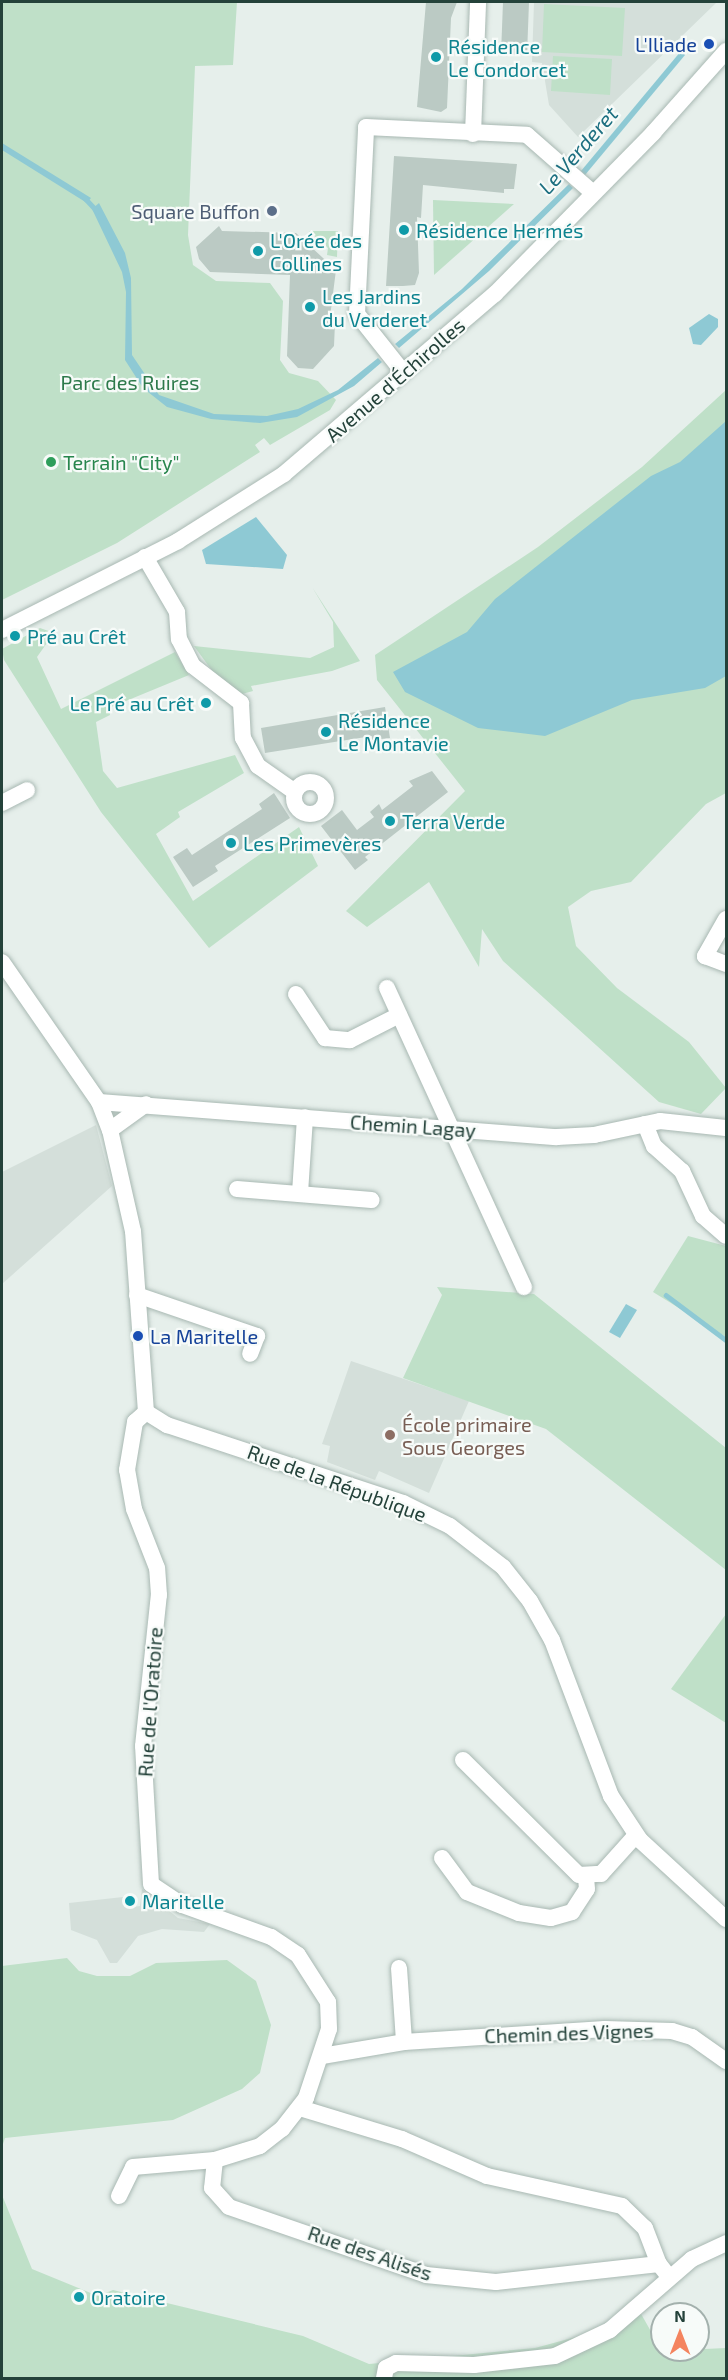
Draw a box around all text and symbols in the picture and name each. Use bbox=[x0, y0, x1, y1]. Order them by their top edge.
place label: L'Iliade bbox=[635, 32, 697, 56]
place label: Résidence Le Condorcet bbox=[448, 34, 566, 81]
marker: L'Iliade bbox=[702, 37, 716, 51]
marker: Résidence Le Condorcet bbox=[429, 50, 443, 64]
water label: Le Verderet bbox=[533, 101, 623, 199]
place label: Square Buffon bbox=[131, 199, 260, 223]
marker: Square Buffon bbox=[265, 204, 279, 218]
place label: Résidence Hermés bbox=[416, 218, 583, 242]
marker: Résidence Hermés bbox=[397, 223, 411, 237]
place label: L'Orée des Collines bbox=[270, 228, 362, 275]
marker: L'Orée des Collines bbox=[251, 244, 265, 258]
place label: Les Jardins du Verderet bbox=[322, 284, 428, 331]
marker: Les Jardins du Verderet bbox=[303, 300, 317, 314]
street label: Avenue d'Échirolles bbox=[320, 313, 470, 447]
park label: Parc des Ruires bbox=[61, 370, 199, 394]
place label: Terrain "City" bbox=[63, 450, 180, 474]
marker: Terrain "City" bbox=[44, 455, 58, 469]
place label: Pré au Crêt bbox=[27, 624, 126, 648]
marker: Pré au Crêt bbox=[8, 629, 22, 643]
place label: Le Pré au Crêt bbox=[69, 691, 194, 715]
marker: Le Pré au Crêt bbox=[199, 696, 213, 710]
place label: Résidence Le Montavie bbox=[338, 708, 449, 755]
marker: Résidence Le Montavie bbox=[319, 725, 333, 739]
place label: Terra Verde bbox=[402, 809, 506, 833]
marker: Terra Verde bbox=[383, 814, 397, 828]
place label: Les Primevères bbox=[243, 831, 381, 855]
marker: Les Primevères bbox=[224, 836, 238, 850]
street label: Chemin Lagay bbox=[349, 1110, 477, 1142]
place label: La Maritelle bbox=[150, 1324, 258, 1348]
marker: La Maritelle bbox=[131, 1329, 145, 1343]
place label: École primaire Sous Georges bbox=[402, 1412, 532, 1459]
marker: École primaire Sous Georges bbox=[383, 1428, 397, 1442]
street label: Rue de la République bbox=[244, 1439, 430, 1527]
street label: Rue de l'Oratoire bbox=[133, 1626, 167, 1778]
place label: Maritelle bbox=[142, 1889, 224, 1913]
marker: Maritelle bbox=[123, 1894, 137, 1908]
street label: Chemin des Vignes bbox=[484, 2018, 654, 2048]
street label: Rue des Alisés bbox=[305, 2220, 435, 2286]
place label: Oratoire bbox=[91, 2285, 166, 2309]
marker: Oratoire bbox=[72, 2290, 86, 2304]
north arrow bbox=[650, 2302, 710, 2362]
text: N bbox=[674, 2306, 686, 2325]

